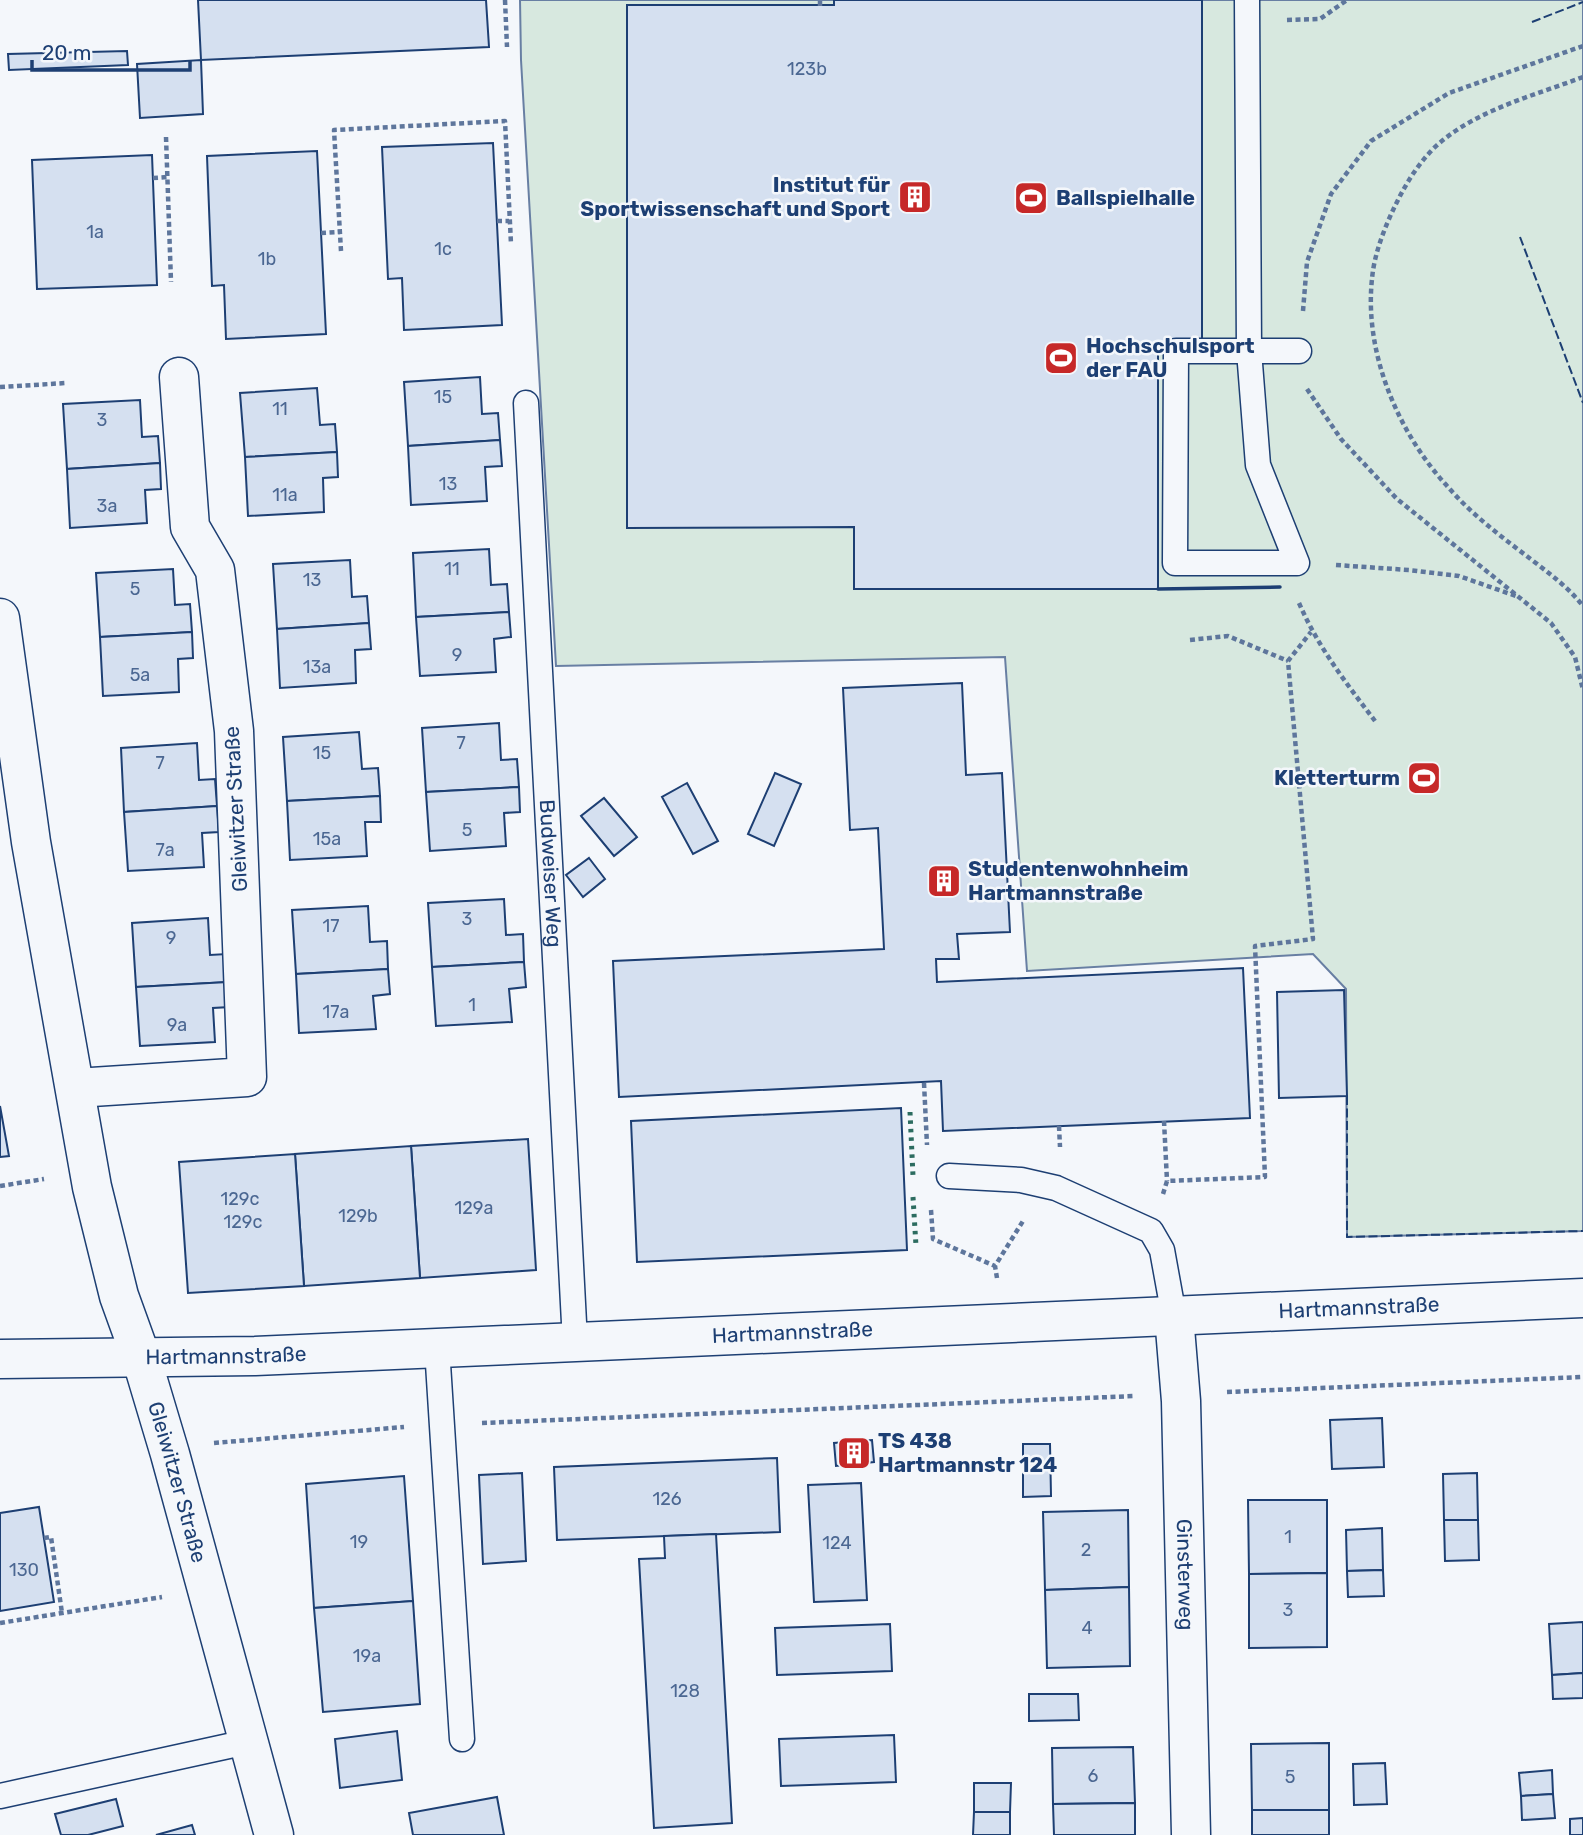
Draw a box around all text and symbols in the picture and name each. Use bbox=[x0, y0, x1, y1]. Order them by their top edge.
scale bar bbox=[32, 28, 189, 72]
text: 20 m bbox=[42, 40, 91, 65]
house number: 123b bbox=[787, 58, 827, 80]
place label: Institut für Sportwissenschaft und Sport bbox=[580, 172, 890, 221]
building icon: Institut für Sportwissenschaft und Sport bbox=[896, 178, 934, 216]
sports icon: Ballspielhalle bbox=[1012, 179, 1050, 217]
place label: Ballspielhalle bbox=[1056, 185, 1195, 210]
house number: 1a bbox=[86, 221, 104, 243]
house number: 1c bbox=[434, 238, 452, 260]
house number: 1b bbox=[258, 248, 276, 270]
place label: Hochschulsport der FAU bbox=[1086, 333, 1255, 382]
sports icon: Hochschulsport der FAU bbox=[1042, 339, 1080, 377]
house number: 15 bbox=[434, 386, 452, 408]
house number: 11 bbox=[272, 398, 288, 420]
house number: 3 bbox=[97, 409, 107, 431]
house number: 13 bbox=[439, 473, 457, 495]
house number: 11a bbox=[272, 484, 298, 506]
house number: 3a bbox=[97, 495, 117, 517]
house number: 11 bbox=[444, 558, 460, 580]
house number: 13 bbox=[303, 569, 321, 591]
house number: 5 bbox=[130, 578, 140, 600]
house number: 9 bbox=[452, 644, 462, 666]
house number: 13a bbox=[303, 656, 331, 678]
house number: 5a bbox=[130, 664, 150, 686]
street label: Gleiwitzer Straße bbox=[219, 725, 252, 893]
house number: 7 bbox=[456, 732, 466, 754]
house number: 15 bbox=[313, 742, 331, 764]
house number: 7 bbox=[155, 752, 165, 774]
sports icon: Kletterturm bbox=[1405, 759, 1443, 797]
place label: Kletterturm bbox=[1274, 765, 1400, 790]
street label: Budweiser Weg bbox=[535, 799, 567, 948]
house number: 5 bbox=[462, 819, 472, 841]
house number: 15a bbox=[313, 828, 341, 850]
house number: 7a bbox=[155, 839, 175, 861]
place label: Studentenwohnheim Hartmannstraße bbox=[968, 856, 1189, 905]
building icon: Studentenwohnheim Hartmannstraße bbox=[925, 862, 963, 900]
house number: 3 bbox=[462, 908, 472, 930]
house number: 17 bbox=[323, 915, 339, 937]
house number: 9 bbox=[166, 927, 176, 949]
house number: 1 bbox=[468, 994, 476, 1016]
house number: 17a bbox=[323, 1001, 349, 1023]
house number: 9a bbox=[167, 1014, 187, 1036]
house number: 129c bbox=[221, 1188, 259, 1210]
house number: 129a bbox=[455, 1197, 493, 1219]
house number: 129b bbox=[338, 1205, 378, 1227]
house number: 129c bbox=[224, 1211, 262, 1233]
street label: Hartmannstraße bbox=[1278, 1291, 1440, 1323]
street label: Hartmannstraße bbox=[711, 1316, 873, 1348]
street label: Hartmannstraße bbox=[145, 1341, 307, 1369]
street label: Gleiwitzer Straße bbox=[143, 1399, 212, 1565]
place label: TS 438 Hartmannstr 124 bbox=[878, 1428, 1057, 1477]
building icon: TS 438 Hartmannstr 124 bbox=[835, 1434, 873, 1472]
house number: 126 bbox=[652, 1488, 682, 1510]
street label: Ginsterweg bbox=[1172, 1519, 1199, 1631]
house number: 1 bbox=[1284, 1526, 1292, 1548]
house number: 19 bbox=[350, 1531, 368, 1553]
house number: 124 bbox=[822, 1532, 852, 1554]
house number: 2 bbox=[1081, 1539, 1091, 1561]
house number: 130 bbox=[9, 1559, 39, 1581]
house number: 3 bbox=[1283, 1599, 1293, 1621]
house number: 4 bbox=[1081, 1617, 1093, 1639]
house number: 19a bbox=[353, 1645, 381, 1667]
house number: 128 bbox=[670, 1680, 700, 1702]
house number: 6 bbox=[1088, 1765, 1099, 1787]
house number: 5 bbox=[1285, 1766, 1295, 1788]

